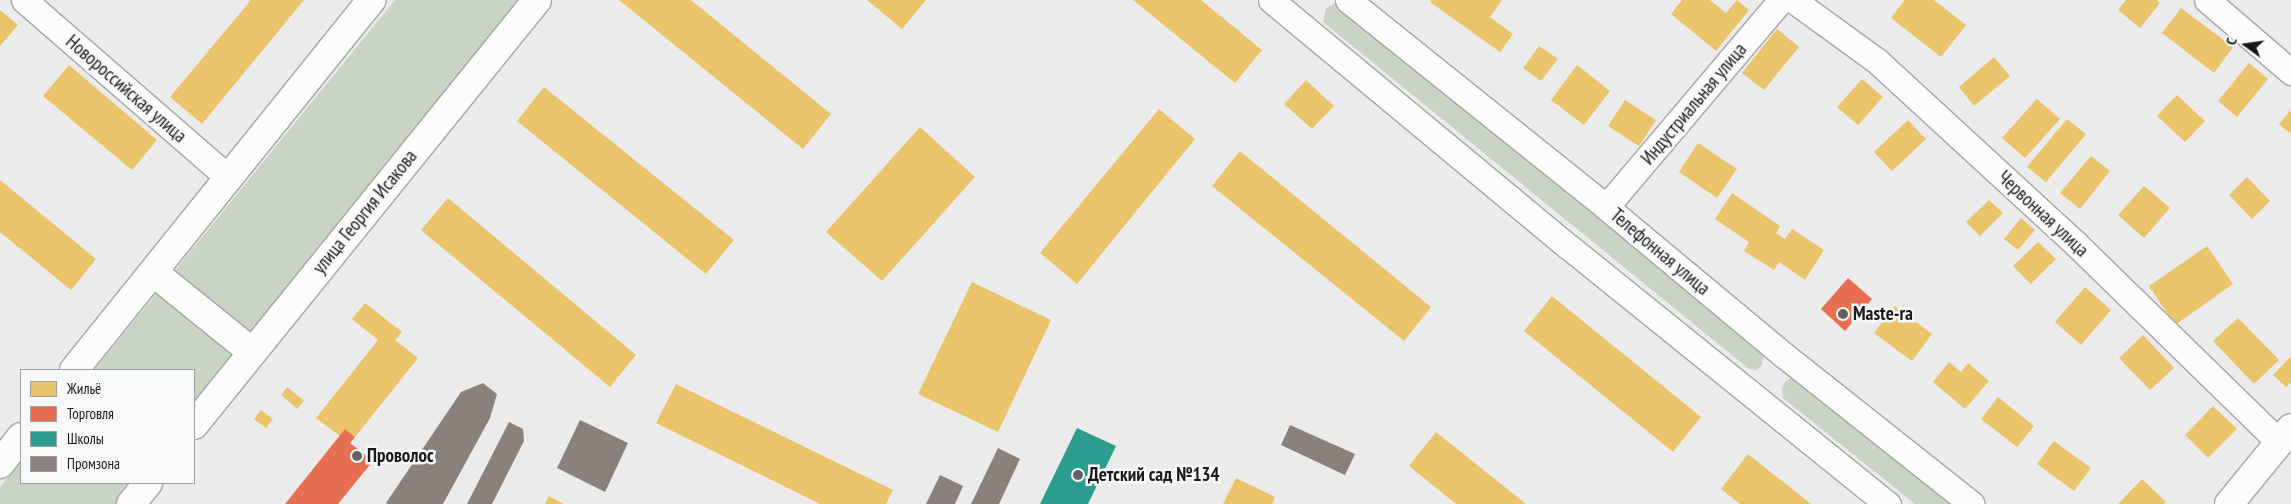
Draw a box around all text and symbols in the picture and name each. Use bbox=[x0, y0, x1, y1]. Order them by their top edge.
north arrow bbox=[2221, 20, 2271, 70]
street label: Новороссийская улица bbox=[61, 30, 191, 148]
text: С bbox=[2222, 36, 2241, 47]
street label: Индустриальная улица bbox=[1636, 38, 1752, 170]
street label: улица Георгия Исакова bbox=[308, 145, 422, 279]
street label: Червонная улица bbox=[1993, 166, 2093, 262]
street label: Телефонная улица bbox=[1606, 204, 1714, 300]
place label: Maste-ra bbox=[1853, 303, 1913, 325]
marker: Maste-ra bbox=[1837, 308, 1849, 320]
legend bbox=[20, 369, 195, 484]
text: Жильё bbox=[67, 379, 101, 398]
text: Торговля bbox=[67, 404, 114, 423]
text: Школы bbox=[67, 429, 104, 448]
place label: Проволос bbox=[367, 445, 434, 467]
marker: Проволос bbox=[351, 450, 363, 462]
text: Промзона bbox=[67, 454, 120, 473]
place label: Детский сад №134 bbox=[1088, 464, 1220, 486]
marker: Детский сад №134 bbox=[1072, 469, 1084, 481]

